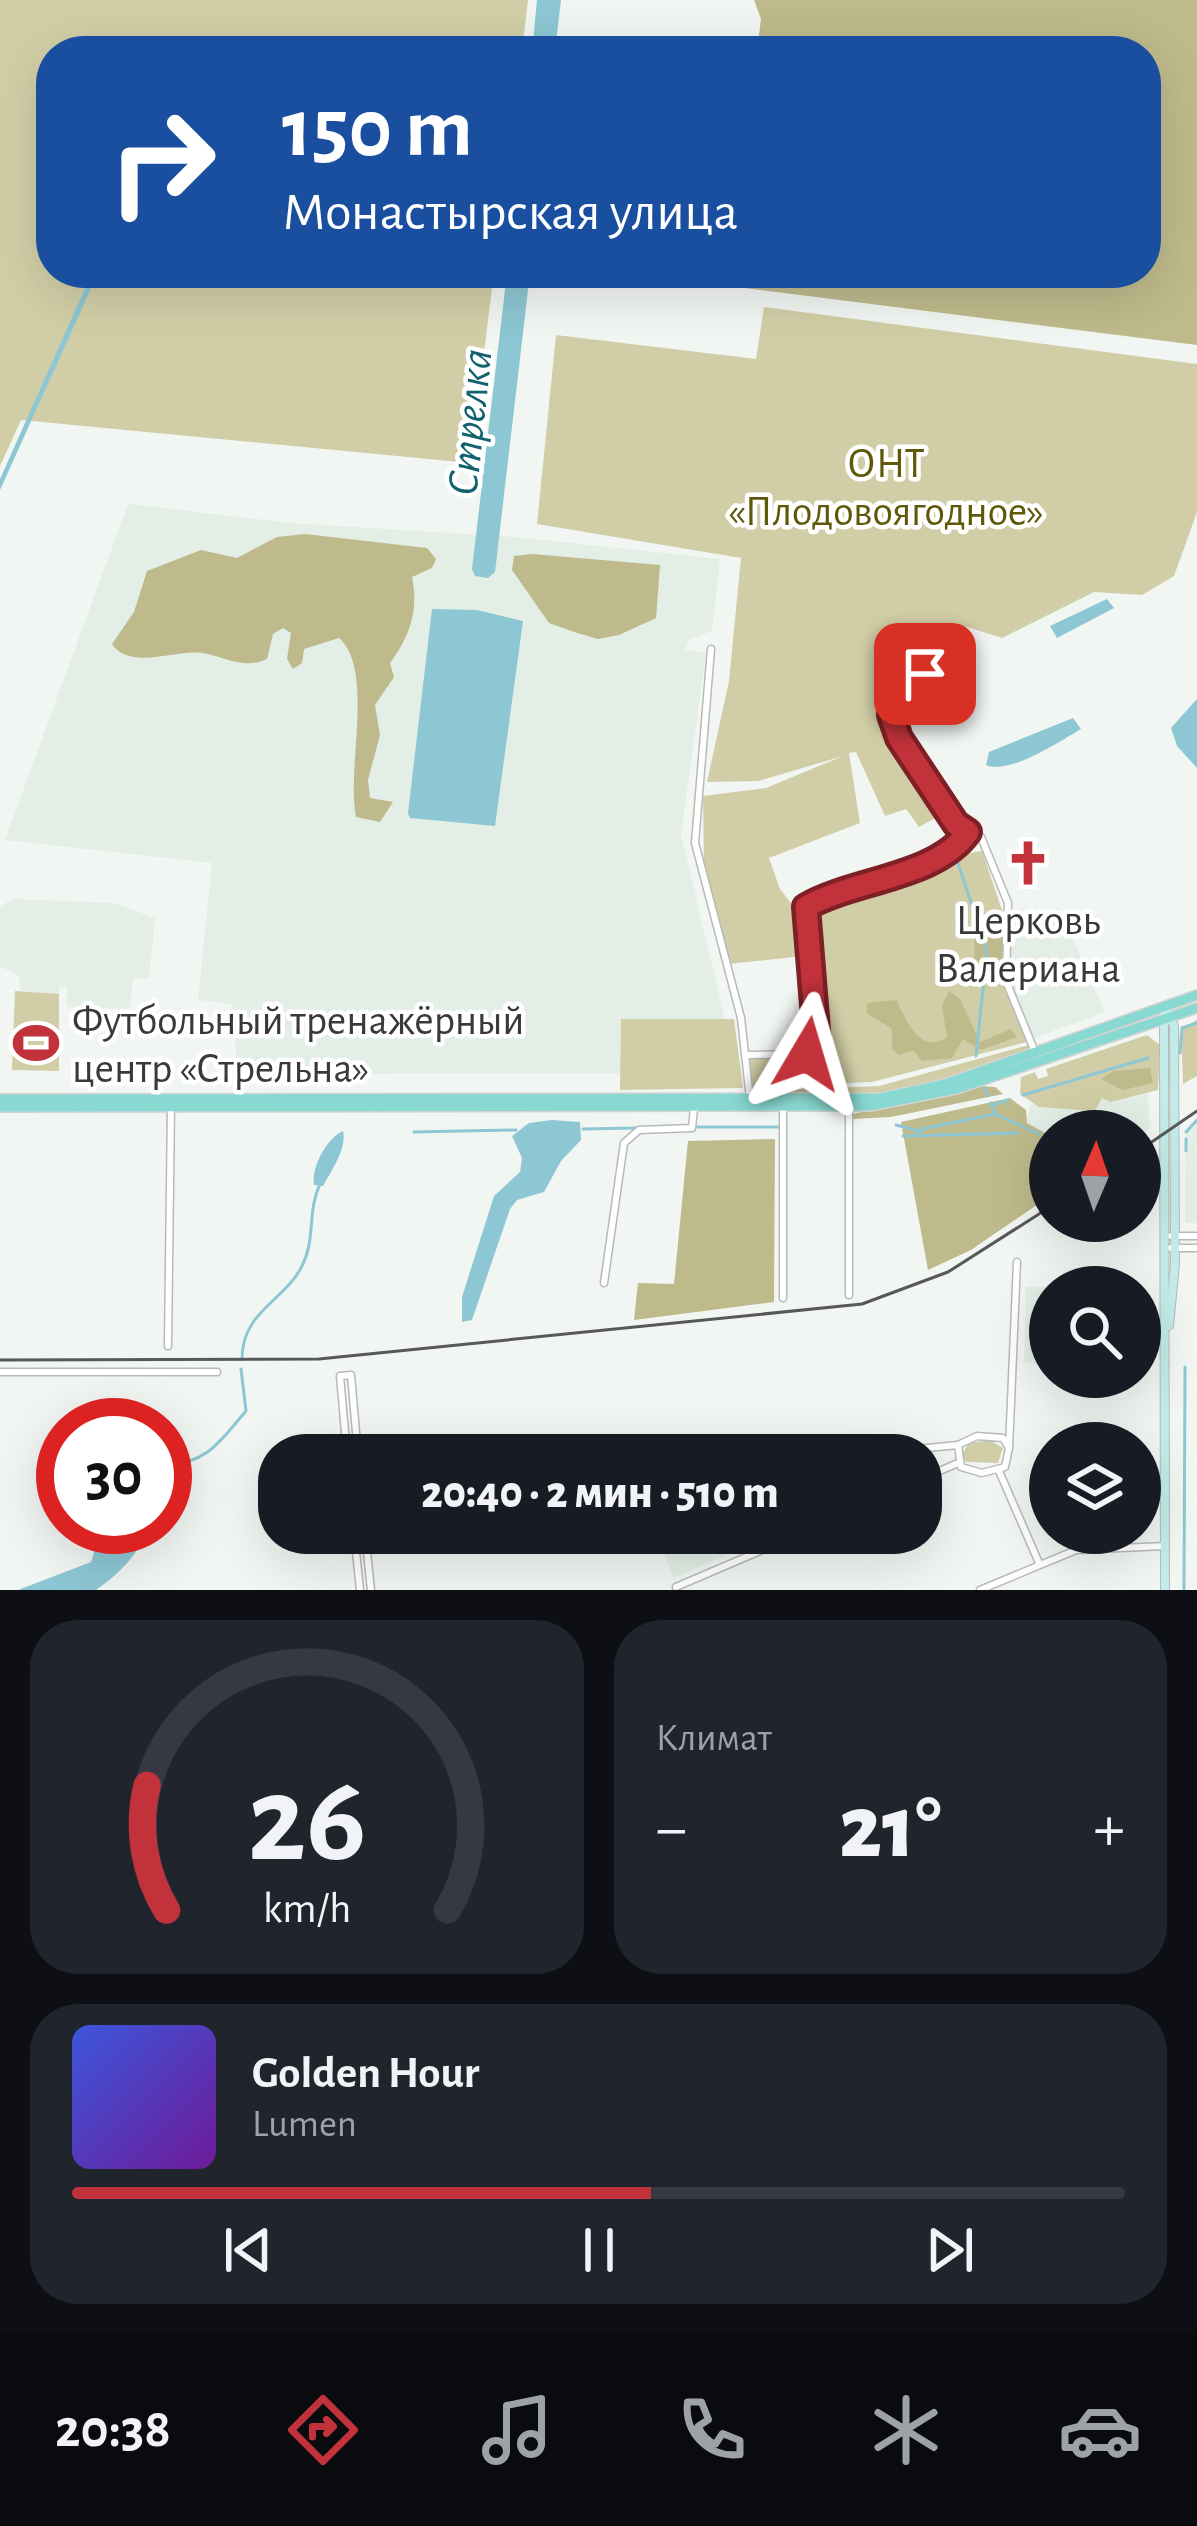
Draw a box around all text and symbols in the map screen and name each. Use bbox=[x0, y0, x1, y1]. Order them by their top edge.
icon: right bbox=[84, 84, 240, 240]
text: 150 m bbox=[282, 88, 473, 172]
text: Монастырская улица bbox=[282, 186, 738, 240]
water label: Стрелка bbox=[440, 347, 501, 498]
park label: ОНТ «Плодовоягодное» bbox=[728, 443, 1044, 533]
pin bbox=[874, 623, 976, 725]
icon: arrive bbox=[892, 641, 958, 707]
church icon: Церковь Валериана bbox=[1003, 838, 1053, 888]
place label: Церковь Валериана bbox=[935, 900, 1121, 990]
position arrow bbox=[744, 991, 870, 1117]
place label: Футбольный тренажёрный центр «Стрельна» bbox=[72, 1000, 524, 1090]
sports icon: Футбольный тренажёрный центр «Стрельна» bbox=[11, 1018, 61, 1068]
north arrow bbox=[1029, 1110, 1161, 1242]
map controls bbox=[1029, 1110, 1161, 1554]
button: search bbox=[1029, 1266, 1161, 1398]
speed limit sign: 30 bbox=[36, 1398, 192, 1554]
button: layers bbox=[1029, 1422, 1161, 1554]
text: 20:40 · 2 мин · 510 m bbox=[421, 1471, 779, 1516]
text: Климат bbox=[656, 1719, 772, 1758]
text: 26 bbox=[247, 1759, 366, 1884]
text: 21° bbox=[839, 1784, 942, 1874]
text: − bbox=[656, 1796, 687, 1862]
text: + bbox=[1093, 1796, 1125, 1862]
text: km/h bbox=[263, 1888, 351, 1931]
text: Golden Hour bbox=[252, 2051, 479, 2096]
text: Lumen bbox=[252, 2105, 357, 2144]
icon: previous bbox=[215, 2217, 281, 2283]
icon: pause bbox=[566, 2217, 632, 2283]
icon: next bbox=[917, 2217, 983, 2283]
icon: directions bbox=[281, 2388, 365, 2472]
icon: music bbox=[475, 2388, 559, 2472]
icon: phone bbox=[670, 2388, 754, 2472]
icon: climate bbox=[864, 2388, 948, 2472]
icon: car bbox=[1058, 2388, 1142, 2472]
text: 20:38 bbox=[55, 2403, 171, 2457]

